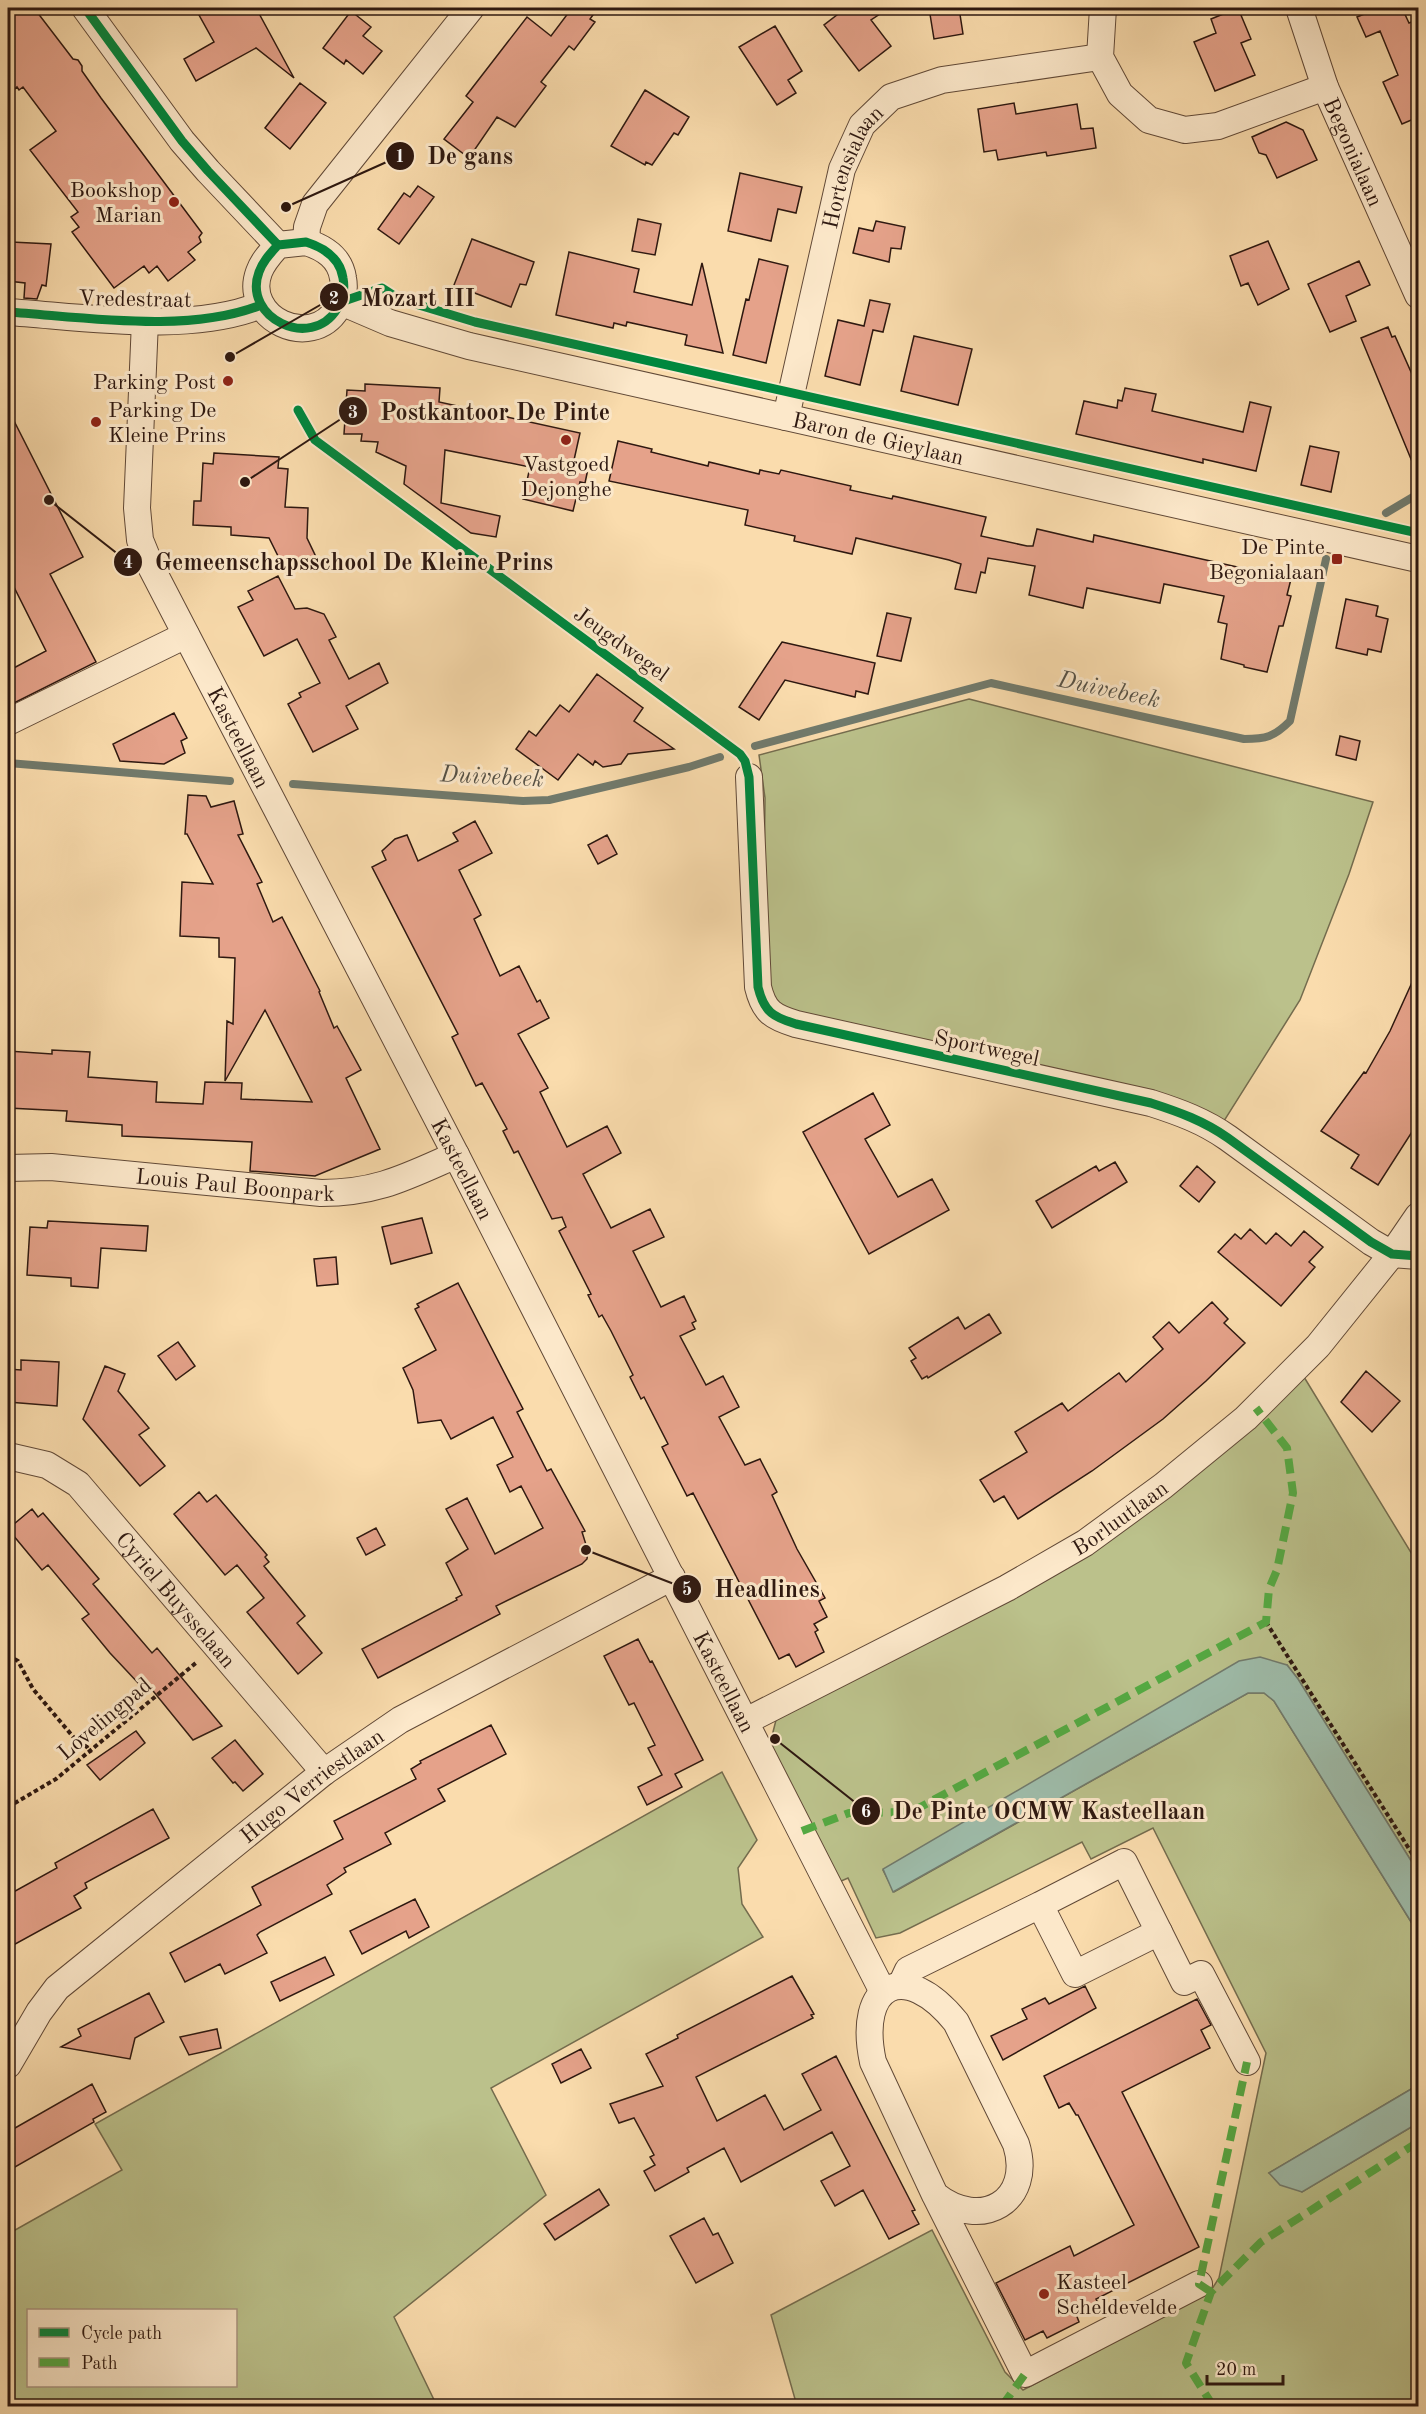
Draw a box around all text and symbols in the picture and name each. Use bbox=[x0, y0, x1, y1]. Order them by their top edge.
street label: Begonialaan bbox=[1318, 95, 1386, 210]
street label: Hortensialaan bbox=[820, 102, 888, 231]
callout: De gans bbox=[385, 135, 525, 177]
text: De gans bbox=[427, 146, 513, 170]
text: 1 bbox=[395, 148, 405, 166]
place label: Bookshop Marian bbox=[70, 180, 162, 227]
marker: Bookshop Marian bbox=[167, 195, 181, 209]
callout: Mozart III bbox=[319, 276, 487, 318]
street label: Vredestraat bbox=[78, 288, 192, 312]
text: Mozart III bbox=[361, 288, 475, 312]
text: 2 bbox=[329, 290, 339, 308]
place label: Parking Post bbox=[93, 372, 216, 394]
marker: Parking Post bbox=[221, 374, 235, 388]
callout: Postkantoor De Pinte bbox=[338, 390, 622, 432]
place label: Parking De Kleine Prins bbox=[108, 400, 226, 447]
text: Postkantoor De Pinte bbox=[380, 402, 610, 426]
text: 3 bbox=[348, 404, 358, 422]
street label: Baron de Gieylaan bbox=[790, 410, 966, 470]
marker: Parking De Kleine Prins bbox=[89, 415, 103, 429]
marker: Vastgoed Dejonghe bbox=[559, 433, 573, 447]
place label: Vastgoed Dejonghe bbox=[520, 454, 612, 501]
place label: De Pinte Begonialaan bbox=[1209, 537, 1325, 584]
callout: Gemeenschapsschool De Kleine Prins bbox=[113, 541, 565, 583]
text: Gemeenschapsschool De Kleine Prins bbox=[155, 552, 553, 576]
marker: De Pinte Begonialaan bbox=[1330, 552, 1344, 566]
text: 4 bbox=[123, 554, 133, 572]
street label: Jeugdwegel bbox=[569, 603, 672, 686]
water label: Duivebeek bbox=[1054, 668, 1162, 713]
street label: Kasteellaan bbox=[202, 684, 273, 792]
water label: Duivebeek bbox=[438, 763, 544, 793]
street label: Sportwegel bbox=[932, 1027, 1041, 1071]
street label: Kasteellaan bbox=[426, 1115, 496, 1224]
street label: Louis Paul Boonpark bbox=[135, 1166, 335, 1206]
street label: Borluutlaan bbox=[1069, 1477, 1173, 1561]
street label: Cyriel Buysselaan bbox=[111, 1528, 239, 1673]
callout: Headlines bbox=[672, 1568, 831, 1610]
text: Headlines bbox=[714, 1579, 820, 1603]
text: 5 bbox=[682, 1581, 692, 1599]
street label: Kasteellaan bbox=[688, 1628, 758, 1737]
street label: Lovelingpad bbox=[54, 1674, 156, 1765]
street label: Hugo Verriestlaan bbox=[237, 1725, 389, 1848]
callout: De Pinte OCMW Kasteellaan bbox=[851, 1790, 1217, 1832]
text: De Pinte OCMW Kasteellaan bbox=[893, 1801, 1205, 1825]
text: 6 bbox=[861, 1803, 871, 1821]
place label: Kasteel Scheldevelde bbox=[1056, 2272, 1177, 2319]
marker: Kasteel Scheldevelde bbox=[1037, 2287, 1051, 2301]
legend bbox=[27, 2309, 237, 2387]
text: Cycle path bbox=[81, 2325, 162, 2343]
scale bar bbox=[1207, 2348, 1284, 2386]
text: Path bbox=[81, 2355, 118, 2373]
text: 20 m bbox=[1216, 2361, 1256, 2379]

